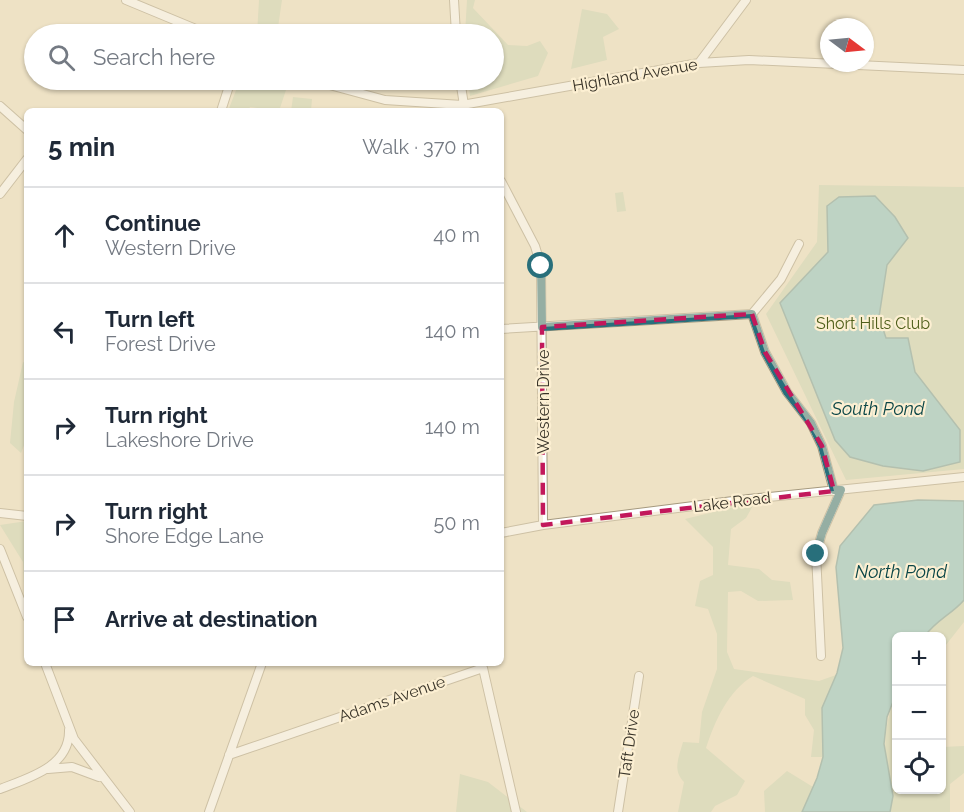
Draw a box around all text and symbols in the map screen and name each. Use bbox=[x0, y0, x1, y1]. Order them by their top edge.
north arrow bbox=[820, 18, 874, 72]
search box bbox=[24, 24, 504, 90]
icon: search bbox=[45, 41, 78, 74]
text: Search here bbox=[93, 44, 215, 70]
street label: Highland Avenue bbox=[571, 55, 699, 95]
text: 5 min bbox=[48, 132, 115, 162]
text: Walk · 370 m bbox=[362, 135, 480, 159]
text: Continue bbox=[105, 210, 201, 236]
icon: ahead bbox=[48, 219, 81, 252]
text: 40 m bbox=[433, 223, 480, 247]
text: Western Drive bbox=[105, 236, 236, 260]
route start bbox=[527, 252, 553, 278]
text: Turn left bbox=[105, 306, 195, 332]
park label: Short Hills Club bbox=[816, 314, 930, 333]
icon: left bbox=[48, 315, 81, 348]
text: 140 m bbox=[425, 319, 480, 343]
text: Forest Drive bbox=[105, 332, 216, 356]
street label: Western Drive bbox=[534, 350, 553, 454]
water label: South Pond bbox=[830, 398, 926, 419]
text: Turn right bbox=[105, 402, 208, 428]
icon: right bbox=[48, 411, 81, 444]
text: 140 m bbox=[425, 415, 480, 439]
text: Lakeshore Drive bbox=[105, 428, 254, 452]
street label: Lake Road bbox=[692, 488, 772, 516]
text: Turn right bbox=[105, 498, 208, 524]
icon: right bbox=[48, 507, 81, 540]
text: 50 m bbox=[433, 511, 480, 535]
text: Shore Edge Lane bbox=[105, 524, 264, 548]
route end bbox=[802, 540, 828, 566]
water label: North Pond bbox=[855, 561, 948, 582]
icon: arrive bbox=[48, 603, 81, 636]
text: Arrive at destination bbox=[105, 606, 318, 632]
map controls bbox=[892, 632, 946, 794]
button: + bbox=[892, 632, 946, 686]
street label: Adams Avenue bbox=[336, 672, 448, 726]
button: − bbox=[892, 686, 946, 740]
street label: Taft Drive bbox=[615, 708, 643, 780]
button: locate bbox=[892, 740, 946, 794]

